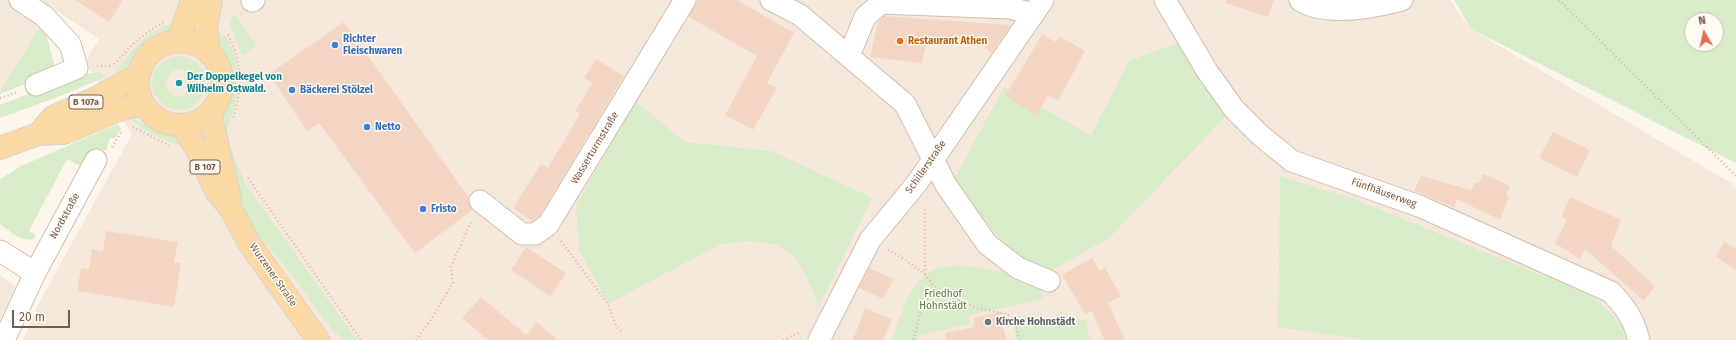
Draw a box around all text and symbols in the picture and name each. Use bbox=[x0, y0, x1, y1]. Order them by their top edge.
north arrow bbox=[1684, 12, 1724, 52]
text: N bbox=[1698, 14, 1707, 28]
place label: Richter Fleischwaren bbox=[343, 33, 402, 56]
place label: Restaurant Athen bbox=[908, 35, 987, 47]
marker: Restaurant Athen bbox=[895, 36, 905, 46]
marker: Richter Fleischwaren bbox=[330, 40, 340, 50]
place label: Der Doppelkegel von Wilhelm Ostwald. bbox=[187, 71, 282, 94]
marker: Der Doppelkegel von Wilhelm Ostwald. bbox=[174, 78, 184, 88]
place label: Bäckerei Stölzel bbox=[300, 84, 373, 96]
marker: Bäckerei Stölzel bbox=[287, 85, 297, 95]
road number: B 107a bbox=[69, 95, 103, 109]
street label: Wasserturmstraße bbox=[569, 110, 621, 186]
place label: Netto bbox=[375, 121, 401, 133]
marker: Netto bbox=[362, 122, 372, 132]
street label: Schillerstraße bbox=[903, 138, 949, 196]
road number: B 107 bbox=[190, 160, 220, 174]
street label: Fünfhäuserweg bbox=[1350, 176, 1418, 210]
street label: Nordstraße bbox=[47, 191, 83, 241]
place label: Fristo bbox=[431, 203, 457, 215]
marker: Fristo bbox=[418, 204, 428, 214]
street label: Wurzener Straße bbox=[247, 241, 299, 309]
park label: Friedhof Hohnstädt bbox=[919, 288, 967, 312]
scale bar bbox=[14, 302, 72, 328]
text: 20 m bbox=[19, 310, 45, 324]
place label: Kirche Hohnstädt bbox=[996, 316, 1075, 328]
marker: Kirche Hohnstädt bbox=[983, 317, 993, 327]

